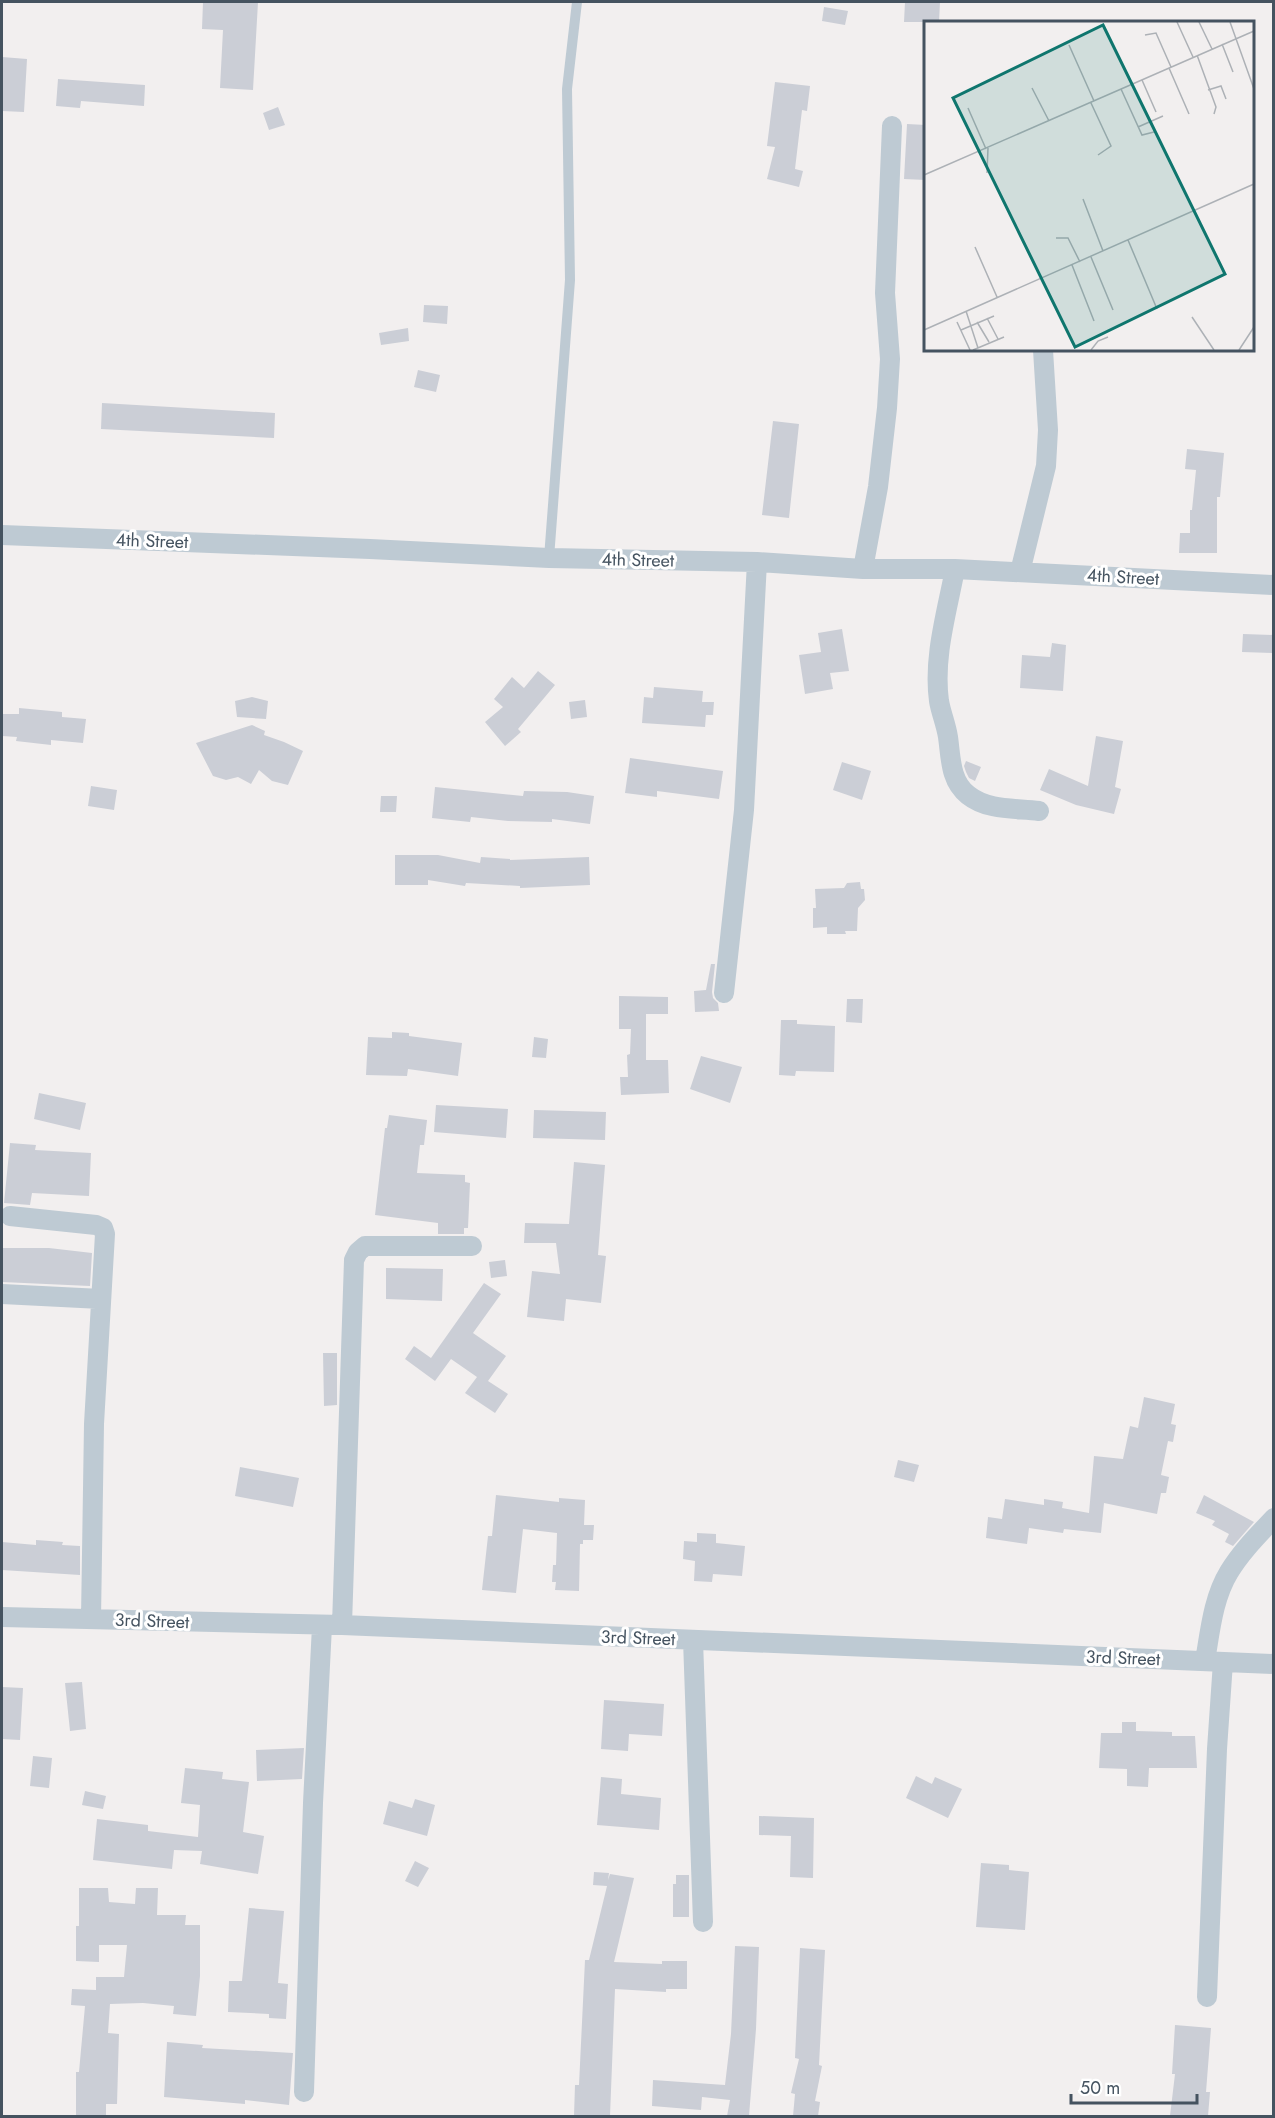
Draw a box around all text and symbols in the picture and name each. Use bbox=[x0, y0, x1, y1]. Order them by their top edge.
inset map bbox=[924, 21, 1254, 351]
street label: 4th Street bbox=[115, 527, 189, 555]
street label: 4th Street bbox=[601, 546, 675, 574]
street label: 4th Street bbox=[1086, 562, 1161, 592]
street label: 3rd Street bbox=[114, 1607, 190, 1635]
street label: 3rd Street bbox=[600, 1624, 676, 1652]
street label: 3rd Street bbox=[1085, 1644, 1161, 1672]
scale bar bbox=[1071, 2067, 1197, 2105]
text: 50 m bbox=[1080, 2075, 1120, 2101]

